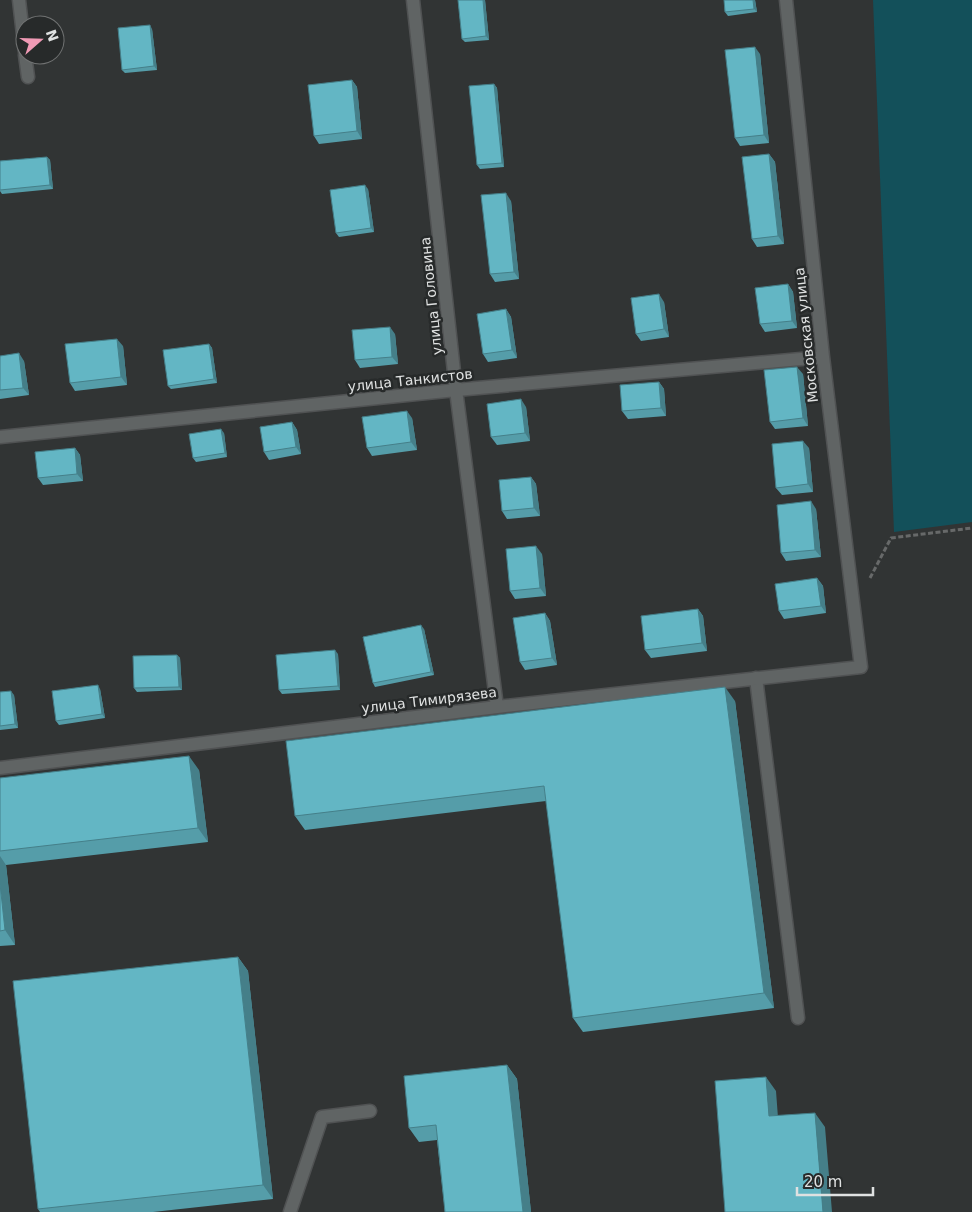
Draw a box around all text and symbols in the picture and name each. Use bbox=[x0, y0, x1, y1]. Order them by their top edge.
north arrow bbox=[15, 15, 65, 65]
text: N bbox=[43, 27, 62, 44]
street label: улица Головина bbox=[417, 236, 445, 356]
street label: Московская улица bbox=[791, 267, 821, 403]
street label: улица Танкистов bbox=[347, 365, 473, 395]
street label: улица Тимирязева bbox=[360, 684, 498, 716]
scale bar bbox=[797, 1164, 873, 1196]
text: 20 m bbox=[804, 1173, 842, 1191]

